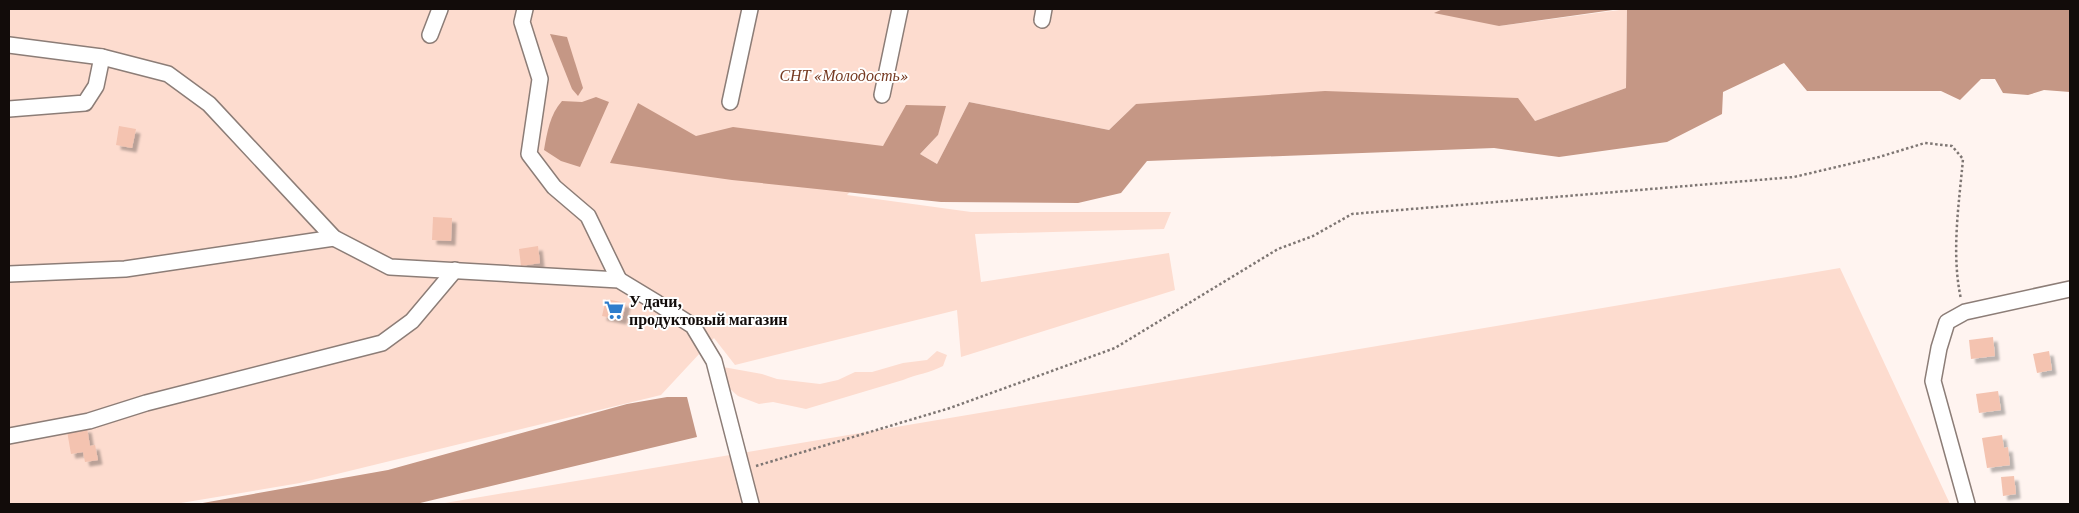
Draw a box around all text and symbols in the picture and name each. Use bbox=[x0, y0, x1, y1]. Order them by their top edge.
park label: СНТ «Молодость» bbox=[779, 67, 909, 84]
place label: У дачи, продуктовый магазин bbox=[629, 293, 788, 329]
supermarket icon: У дачи, продуктовый магазин bbox=[603, 299, 625, 321]

